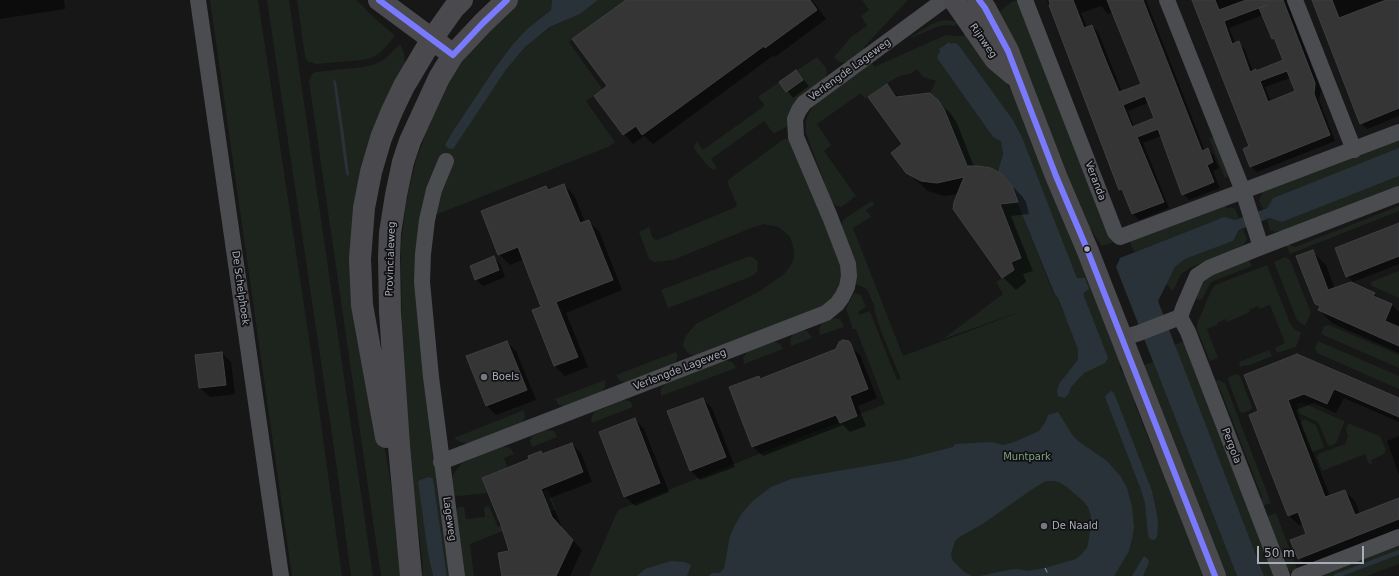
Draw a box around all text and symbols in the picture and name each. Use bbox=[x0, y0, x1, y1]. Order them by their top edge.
street label: Rijnweg bbox=[967, 21, 999, 61]
street label: Verlengde Lageweg bbox=[807, 36, 893, 104]
street label: Veranda bbox=[1082, 160, 1108, 202]
street label: Provincialeweg bbox=[384, 221, 398, 297]
unlabelled marker bbox=[1082, 244, 1092, 254]
street label: De Schelphoek bbox=[229, 250, 251, 326]
street label: Verlengde Lageweg bbox=[632, 347, 728, 393]
place label: Boels bbox=[492, 371, 519, 383]
marker: Boels bbox=[479, 372, 489, 382]
street label: Pergola bbox=[1219, 427, 1243, 465]
park label: Muntpark bbox=[1003, 451, 1051, 463]
street label: Lageweg bbox=[440, 496, 458, 542]
place label: De Naald bbox=[1052, 520, 1098, 532]
marker: De Naald bbox=[1039, 521, 1049, 531]
scale bar bbox=[1259, 538, 1366, 564]
text: 50 m bbox=[1264, 546, 1295, 560]

